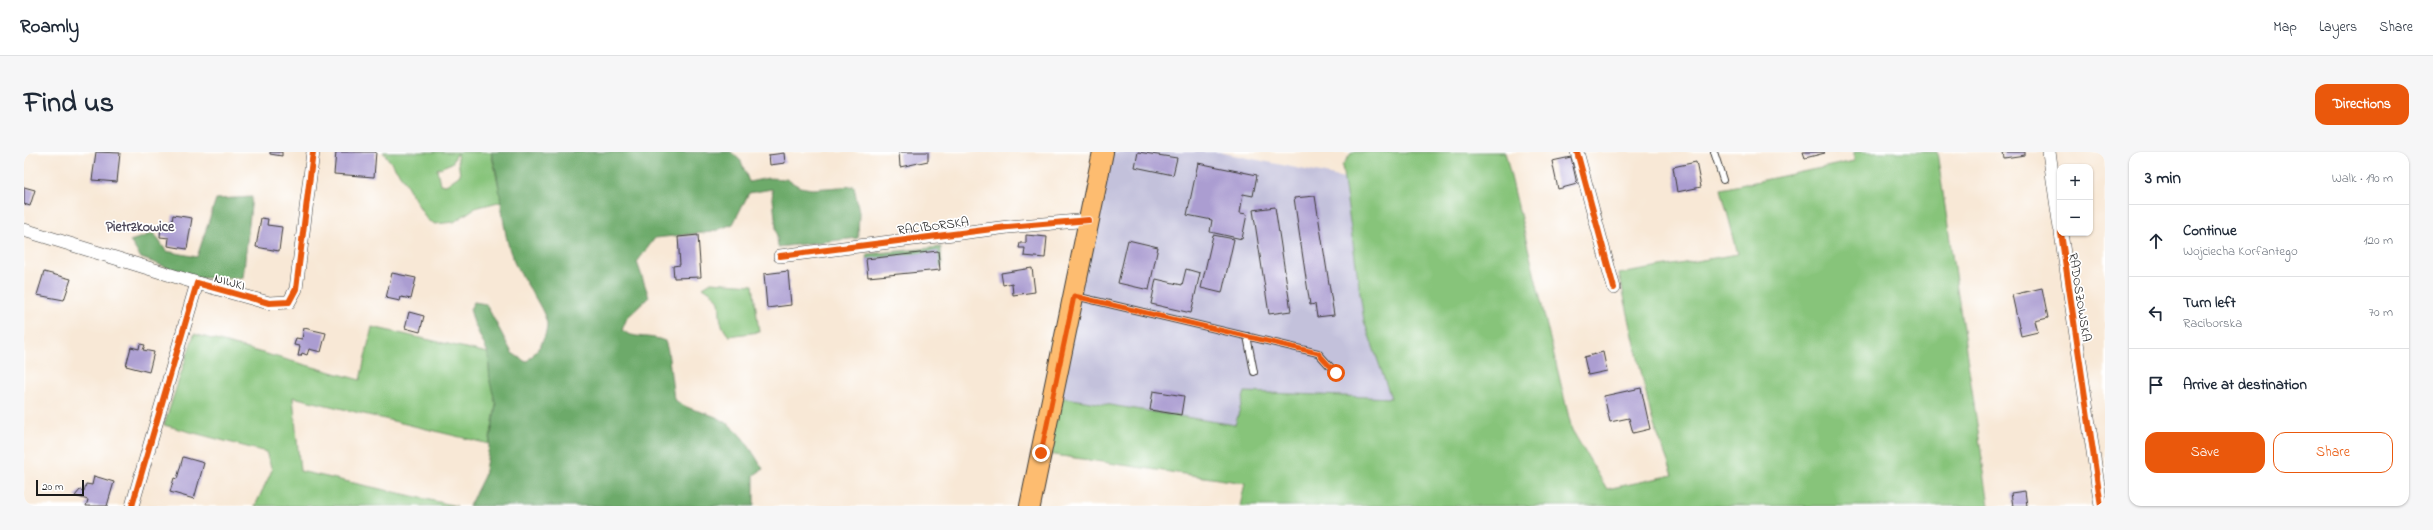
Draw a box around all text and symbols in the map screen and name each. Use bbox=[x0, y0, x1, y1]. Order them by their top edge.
text: Roamly bbox=[20, 14, 79, 41]
text: Map bbox=[2273, 17, 2297, 38]
text: Layers bbox=[2319, 17, 2357, 38]
text: Share bbox=[2379, 17, 2413, 38]
text: Find us bbox=[24, 84, 114, 125]
button: Directions bbox=[2315, 84, 2409, 125]
map controls bbox=[2057, 164, 2093, 236]
button: + bbox=[2057, 164, 2093, 200]
text: 3 min bbox=[2145, 166, 2181, 191]
text: Walk · 190 m bbox=[2332, 169, 2393, 188]
button: − bbox=[2057, 200, 2093, 236]
street label: RACIBORSKA bbox=[896, 213, 970, 240]
district label: Pietrzkowice bbox=[106, 217, 175, 238]
text: Continue bbox=[2183, 220, 2237, 242]
icon: ahead bbox=[2145, 230, 2167, 252]
text: 120 m bbox=[2363, 231, 2393, 250]
text: Wojciecha Korfantego bbox=[2183, 242, 2298, 261]
street label: RADOSZOWSKA bbox=[2063, 251, 2096, 343]
street label: NIWKI bbox=[212, 269, 247, 296]
text: Turn left bbox=[2183, 292, 2236, 314]
icon: left bbox=[2145, 302, 2167, 324]
text: 70 m bbox=[2369, 303, 2393, 322]
text: Raciborska bbox=[2183, 314, 2242, 333]
route start bbox=[1327, 364, 1345, 382]
icon: arrive bbox=[2145, 374, 2167, 396]
text: Arrive at destination bbox=[2183, 374, 2307, 396]
button: Save bbox=[2145, 432, 2265, 473]
button: Share bbox=[2273, 432, 2393, 473]
route end bbox=[1032, 444, 1050, 462]
scale bar bbox=[36, 478, 84, 497]
text: 20 m bbox=[42, 479, 64, 495]

